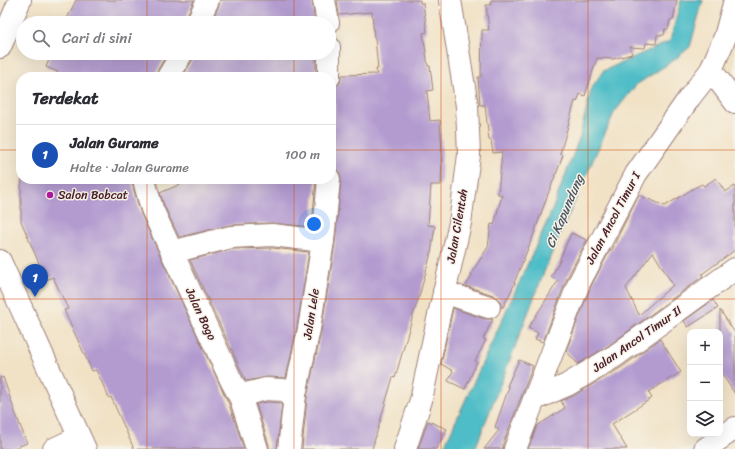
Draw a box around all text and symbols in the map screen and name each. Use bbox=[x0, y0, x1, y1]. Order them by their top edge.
search box bbox=[16, 16, 336, 60]
text: Cari di sini bbox=[62, 25, 132, 51]
icon: search bbox=[30, 27, 52, 49]
text: Terdekat bbox=[32, 83, 98, 113]
text: Jalan Gurame bbox=[70, 130, 159, 156]
text: 1 bbox=[42, 143, 48, 166]
text: 100 m bbox=[285, 143, 320, 166]
text: Halte · Jalan Gurame bbox=[70, 156, 189, 179]
street label: Jalan Ancol Timur I bbox=[579, 167, 647, 269]
water label: Ci Kapundung bbox=[539, 170, 591, 251]
place label: Salon Bobcat bbox=[58, 184, 128, 206]
street label: Jalan Cilentah bbox=[439, 187, 474, 266]
marker: Salon Bobcat bbox=[45, 190, 55, 200]
your location bbox=[304, 214, 324, 234]
pin: 1 bbox=[22, 264, 48, 297]
street label: Jalan Bogo bbox=[179, 283, 223, 344]
street label: Jalan Lele bbox=[296, 287, 326, 342]
street label: Jalan Ancol Timur II bbox=[587, 300, 687, 379]
map controls bbox=[687, 329, 723, 437]
button: + bbox=[687, 329, 723, 365]
button: − bbox=[687, 365, 723, 401]
button: layers bbox=[687, 401, 723, 437]

